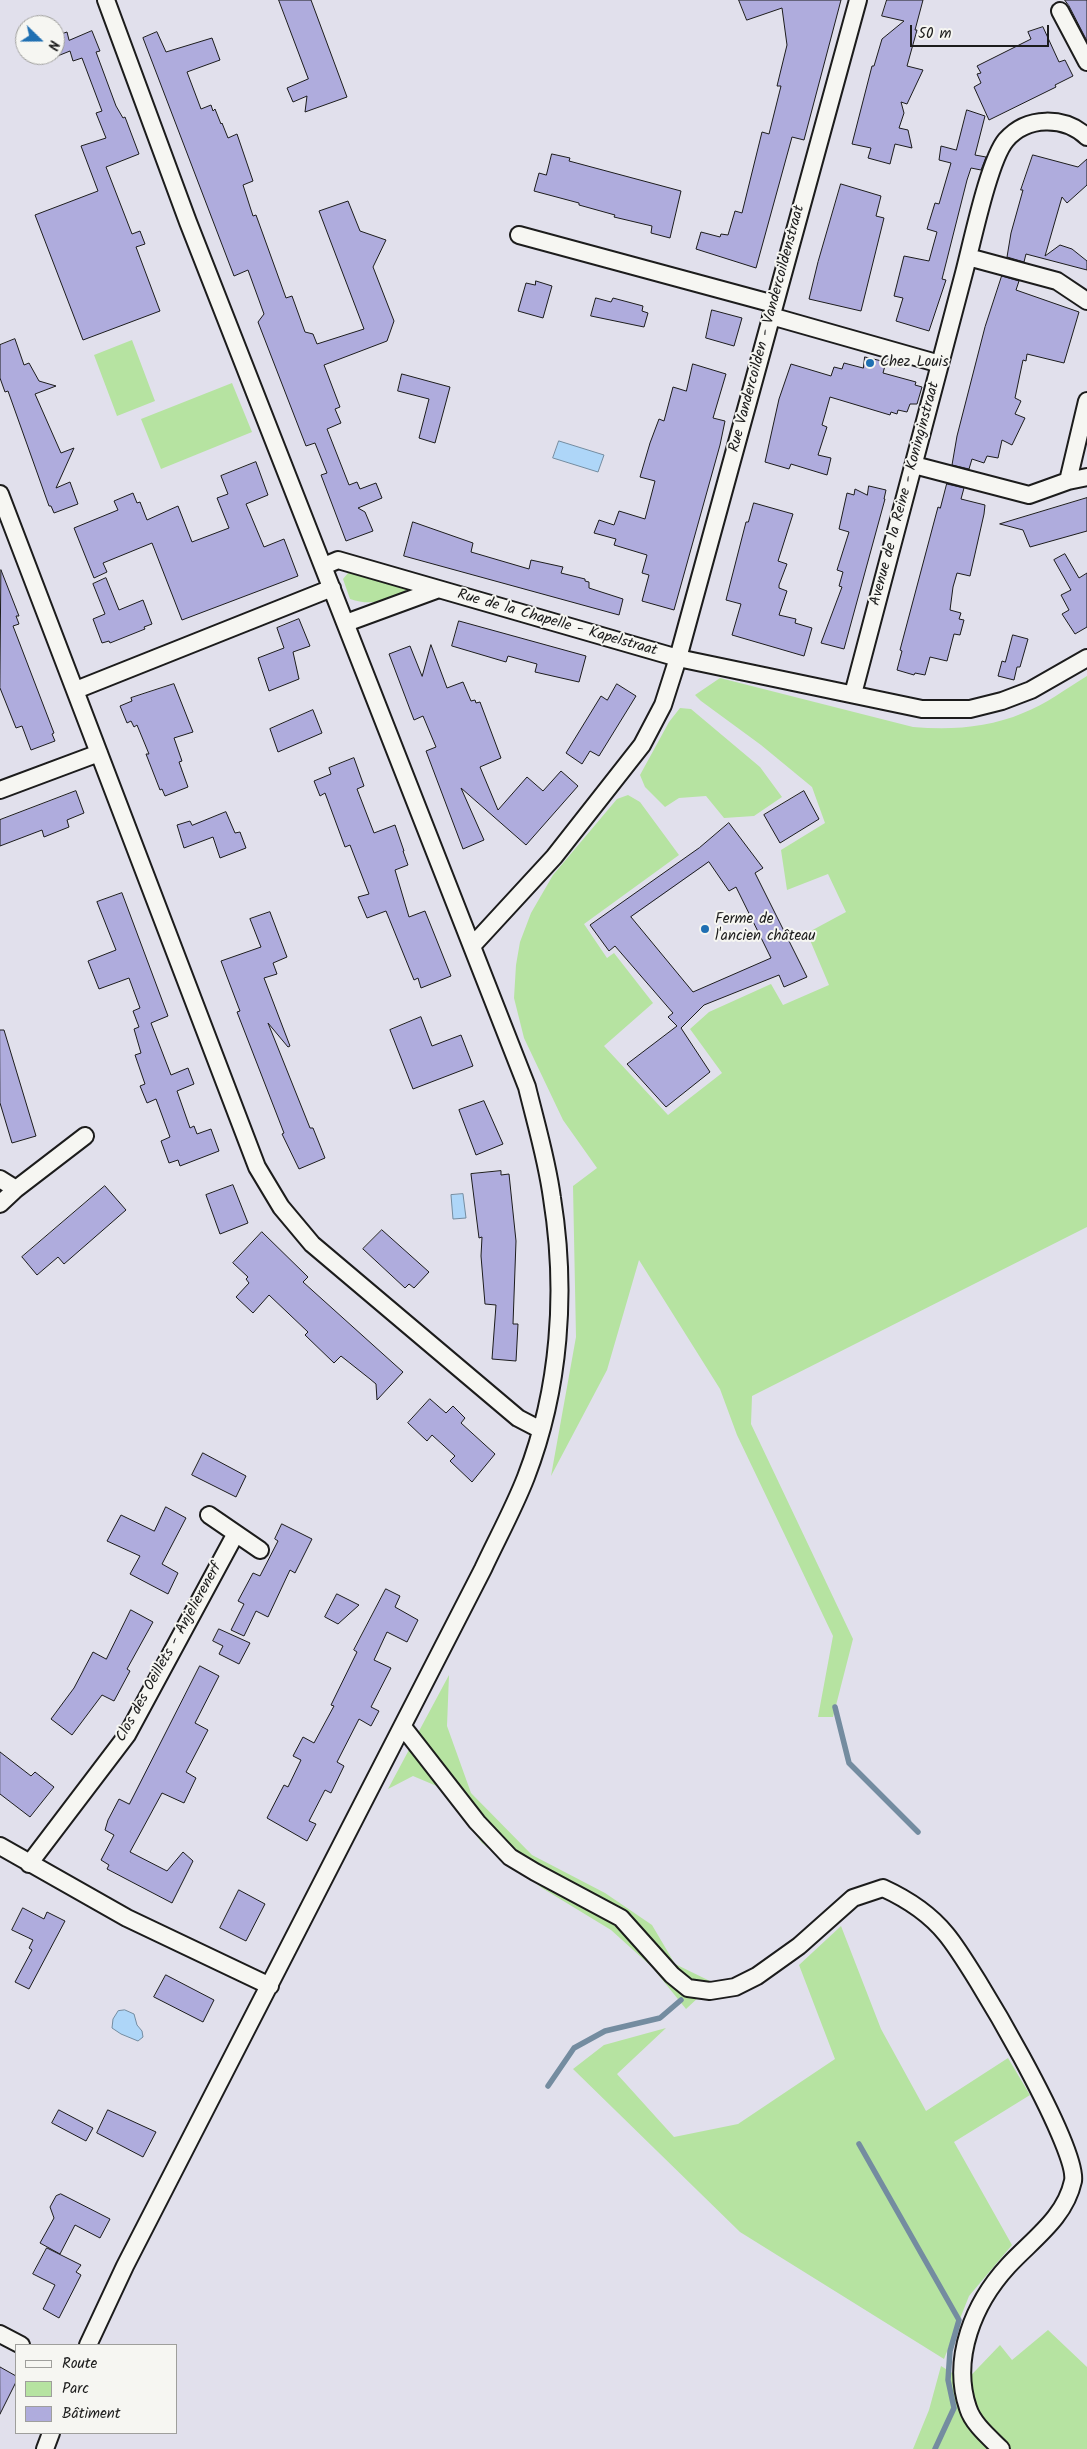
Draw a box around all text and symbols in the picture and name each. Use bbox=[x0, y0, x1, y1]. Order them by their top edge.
north arrow bbox=[15, 15, 65, 65]
scale bar bbox=[912, 15, 1051, 47]
text: 50 m bbox=[918, 22, 952, 46]
text: N bbox=[41, 37, 65, 53]
street label: Rue Vandercoilden - Vandercoildenstraat bbox=[726, 204, 810, 454]
place label: Chez Louis bbox=[880, 354, 949, 372]
marker: Chez Louis bbox=[864, 357, 876, 369]
street label: Avenue de la Reine - Koninginstraat bbox=[867, 380, 945, 608]
street label: Rue de la Chapelle - Kapelstraat bbox=[455, 587, 659, 661]
place label: Ferme de l'ancien château bbox=[715, 911, 815, 946]
marker: Ferme de l'ancien château bbox=[699, 923, 711, 935]
street label: Clos des Oeillets - Anjelierenerf bbox=[113, 1560, 227, 1746]
legend bbox=[15, 2344, 178, 2434]
text: Route bbox=[62, 2352, 97, 2376]
text: Parc bbox=[62, 2377, 89, 2401]
text: Bâtiment bbox=[62, 2402, 121, 2426]

